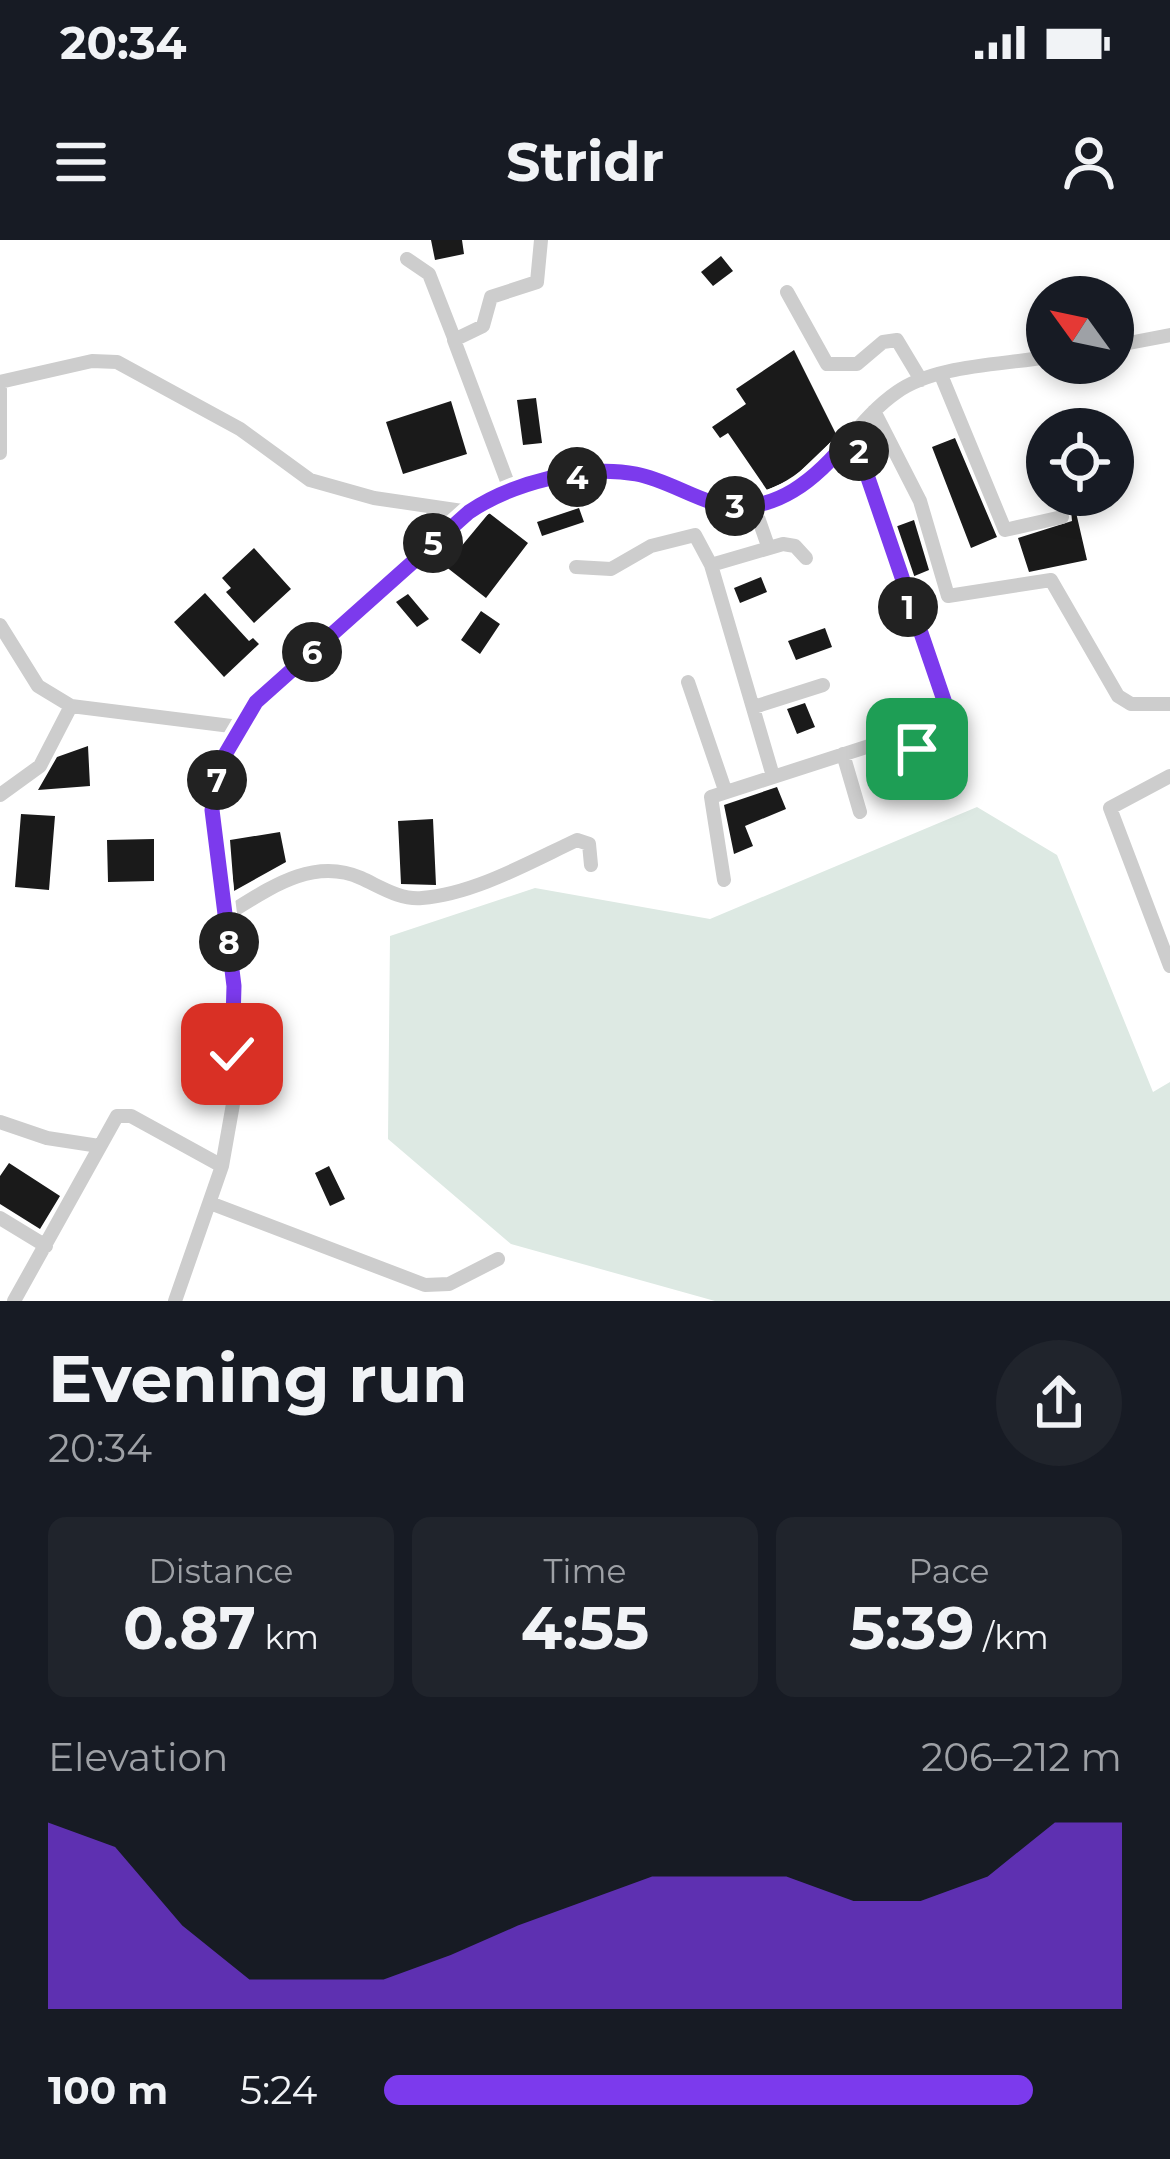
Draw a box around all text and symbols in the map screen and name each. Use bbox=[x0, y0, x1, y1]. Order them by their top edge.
text: 20:34 bbox=[60, 15, 187, 70]
icon: menu bbox=[48, 129, 114, 195]
text: Stridr bbox=[506, 129, 664, 195]
icon: person bbox=[1056, 129, 1122, 195]
north arrow bbox=[1026, 276, 1134, 384]
map controls bbox=[1026, 276, 1134, 516]
button: locate bbox=[1026, 408, 1134, 516]
pin: 2 bbox=[829, 421, 889, 481]
text: 2 bbox=[849, 431, 869, 471]
pin: 4 bbox=[547, 447, 607, 507]
text: 4 bbox=[566, 457, 588, 497]
pin: 3 bbox=[705, 476, 765, 536]
text: 3 bbox=[725, 486, 745, 526]
pin: 5 bbox=[403, 513, 463, 573]
text: 5 bbox=[423, 523, 443, 563]
pin: 1 bbox=[878, 577, 938, 637]
text: 1 bbox=[902, 587, 914, 627]
pin: 6 bbox=[282, 622, 342, 682]
text: 6 bbox=[301, 632, 323, 672]
pin bbox=[866, 698, 968, 800]
icon: arrive bbox=[884, 716, 950, 782]
pin: 7 bbox=[187, 750, 247, 810]
text: 7 bbox=[207, 760, 227, 800]
pin: 8 bbox=[199, 912, 259, 972]
text: 8 bbox=[218, 922, 240, 962]
pin bbox=[181, 1003, 283, 1105]
icon: check bbox=[199, 1021, 265, 1087]
text: Evening run bbox=[48, 1338, 468, 1419]
button: share bbox=[996, 1340, 1122, 1466]
text: 20:34 bbox=[48, 1424, 152, 1472]
text: Distance bbox=[149, 1551, 293, 1591]
text: Time bbox=[544, 1551, 626, 1591]
text: Pace bbox=[909, 1551, 989, 1591]
text: 0.87 bbox=[123, 1591, 256, 1664]
text: 4:55 bbox=[521, 1591, 649, 1664]
text: 5:39 bbox=[849, 1591, 974, 1664]
text: km bbox=[256, 1617, 319, 1657]
text: /km bbox=[974, 1617, 1049, 1657]
text: Elevation bbox=[48, 1733, 228, 1781]
text: 206–212 m bbox=[921, 1733, 1122, 1781]
text: 100 m bbox=[48, 2066, 168, 2114]
text: 5:24 bbox=[240, 2066, 317, 2114]

